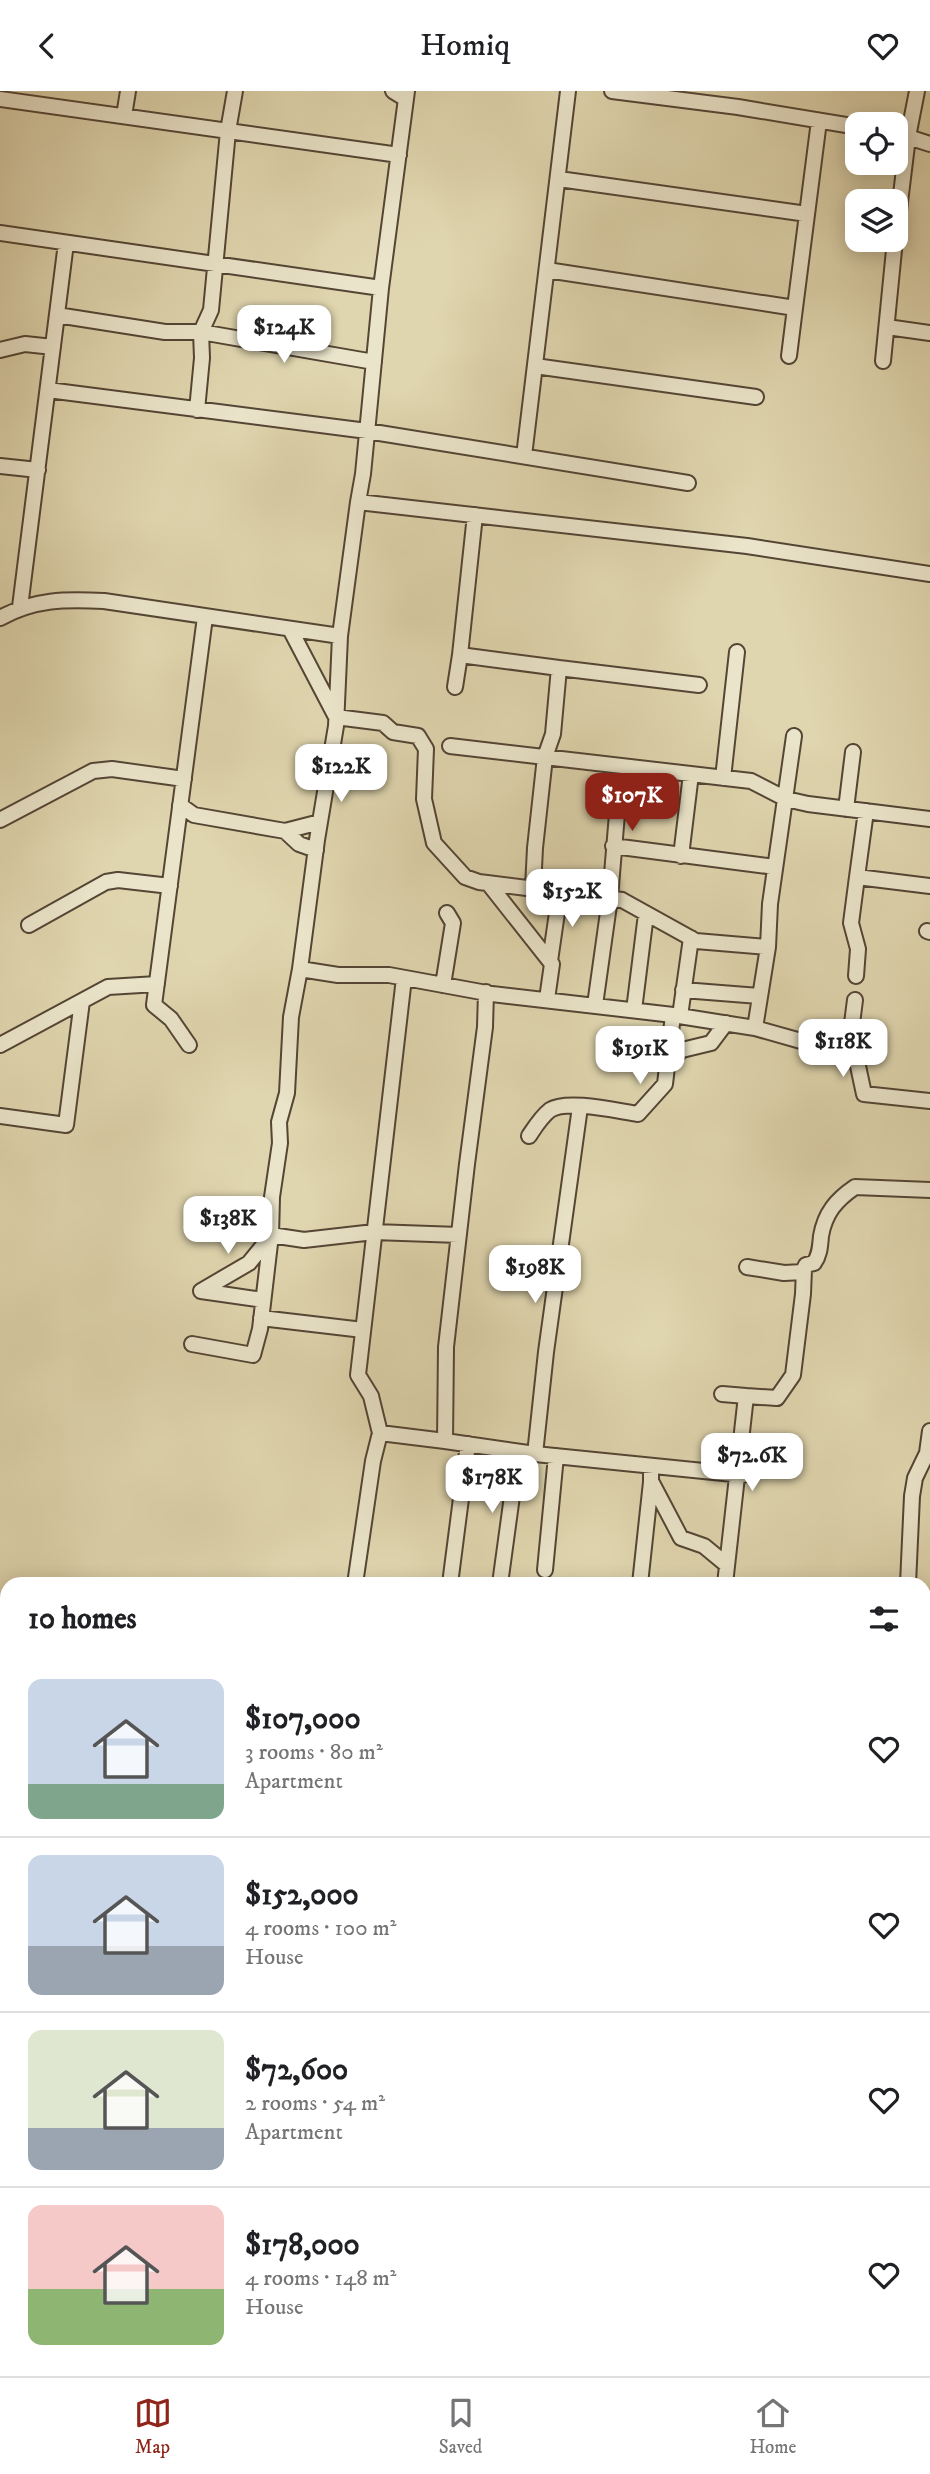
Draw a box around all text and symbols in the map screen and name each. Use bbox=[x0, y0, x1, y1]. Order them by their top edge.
text: Homiq bbox=[420, 26, 510, 66]
icon: back bbox=[28, 27, 66, 65]
icon: heart bbox=[864, 27, 902, 65]
map controls bbox=[845, 112, 908, 252]
button: locate bbox=[845, 112, 908, 175]
button: layers bbox=[845, 189, 908, 252]
pin: $124K bbox=[235, 306, 333, 365]
text: $124K bbox=[253, 313, 315, 342]
pin: $122K bbox=[292, 745, 390, 804]
text: $122K bbox=[311, 752, 371, 781]
pin: $107K bbox=[583, 773, 681, 833]
text: $107K bbox=[601, 781, 663, 810]
pin: $152K bbox=[523, 869, 621, 929]
text: $152K bbox=[542, 877, 602, 906]
pin: $118K bbox=[794, 1019, 892, 1079]
pin: $191K bbox=[591, 1027, 689, 1086]
text: $118K bbox=[814, 1027, 872, 1056]
text: $191K bbox=[612, 1034, 668, 1063]
pin: $138K bbox=[179, 1197, 277, 1256]
text: $138K bbox=[199, 1204, 257, 1233]
pin: $198K bbox=[486, 1245, 584, 1305]
text: $198K bbox=[505, 1253, 565, 1282]
pin: $72.6K bbox=[695, 1433, 809, 1493]
text: $72.6K bbox=[717, 1441, 787, 1470]
pin: $178K bbox=[443, 1455, 541, 1515]
text: $178K bbox=[462, 1463, 522, 1492]
icon: filters bbox=[865, 1600, 903, 1638]
text: 10 homes bbox=[28, 1601, 137, 1638]
text: $107,000 bbox=[245, 1701, 361, 1738]
icon: home bbox=[84, 1707, 168, 1791]
icon: heart bbox=[865, 1730, 903, 1768]
text: 3 rooms · 80 m² bbox=[245, 1738, 383, 1767]
text: Apartment bbox=[245, 1767, 343, 1796]
text: $152,000 bbox=[245, 1877, 359, 1914]
icon: home bbox=[84, 1883, 168, 1967]
icon: heart bbox=[865, 1906, 903, 1944]
text: 4 rooms · 100 m² bbox=[245, 1914, 397, 1943]
text: House bbox=[245, 1943, 303, 1972]
text: $72,600 bbox=[245, 2052, 348, 2089]
icon: home bbox=[84, 2058, 168, 2142]
icon: heart bbox=[865, 2081, 903, 2119]
text: 2 rooms · 54 m² bbox=[245, 2089, 385, 2118]
text: Apartment bbox=[245, 2118, 343, 2147]
text: $178,000 bbox=[245, 2227, 360, 2264]
icon: home bbox=[84, 2233, 168, 2317]
icon: heart bbox=[865, 2256, 903, 2294]
text: 4 rooms · 148 m² bbox=[245, 2264, 397, 2293]
text: House bbox=[245, 2293, 303, 2322]
tab: Map bbox=[134, 2394, 172, 2459]
tab: Saved bbox=[439, 2394, 482, 2459]
tab: Home bbox=[749, 2394, 796, 2459]

